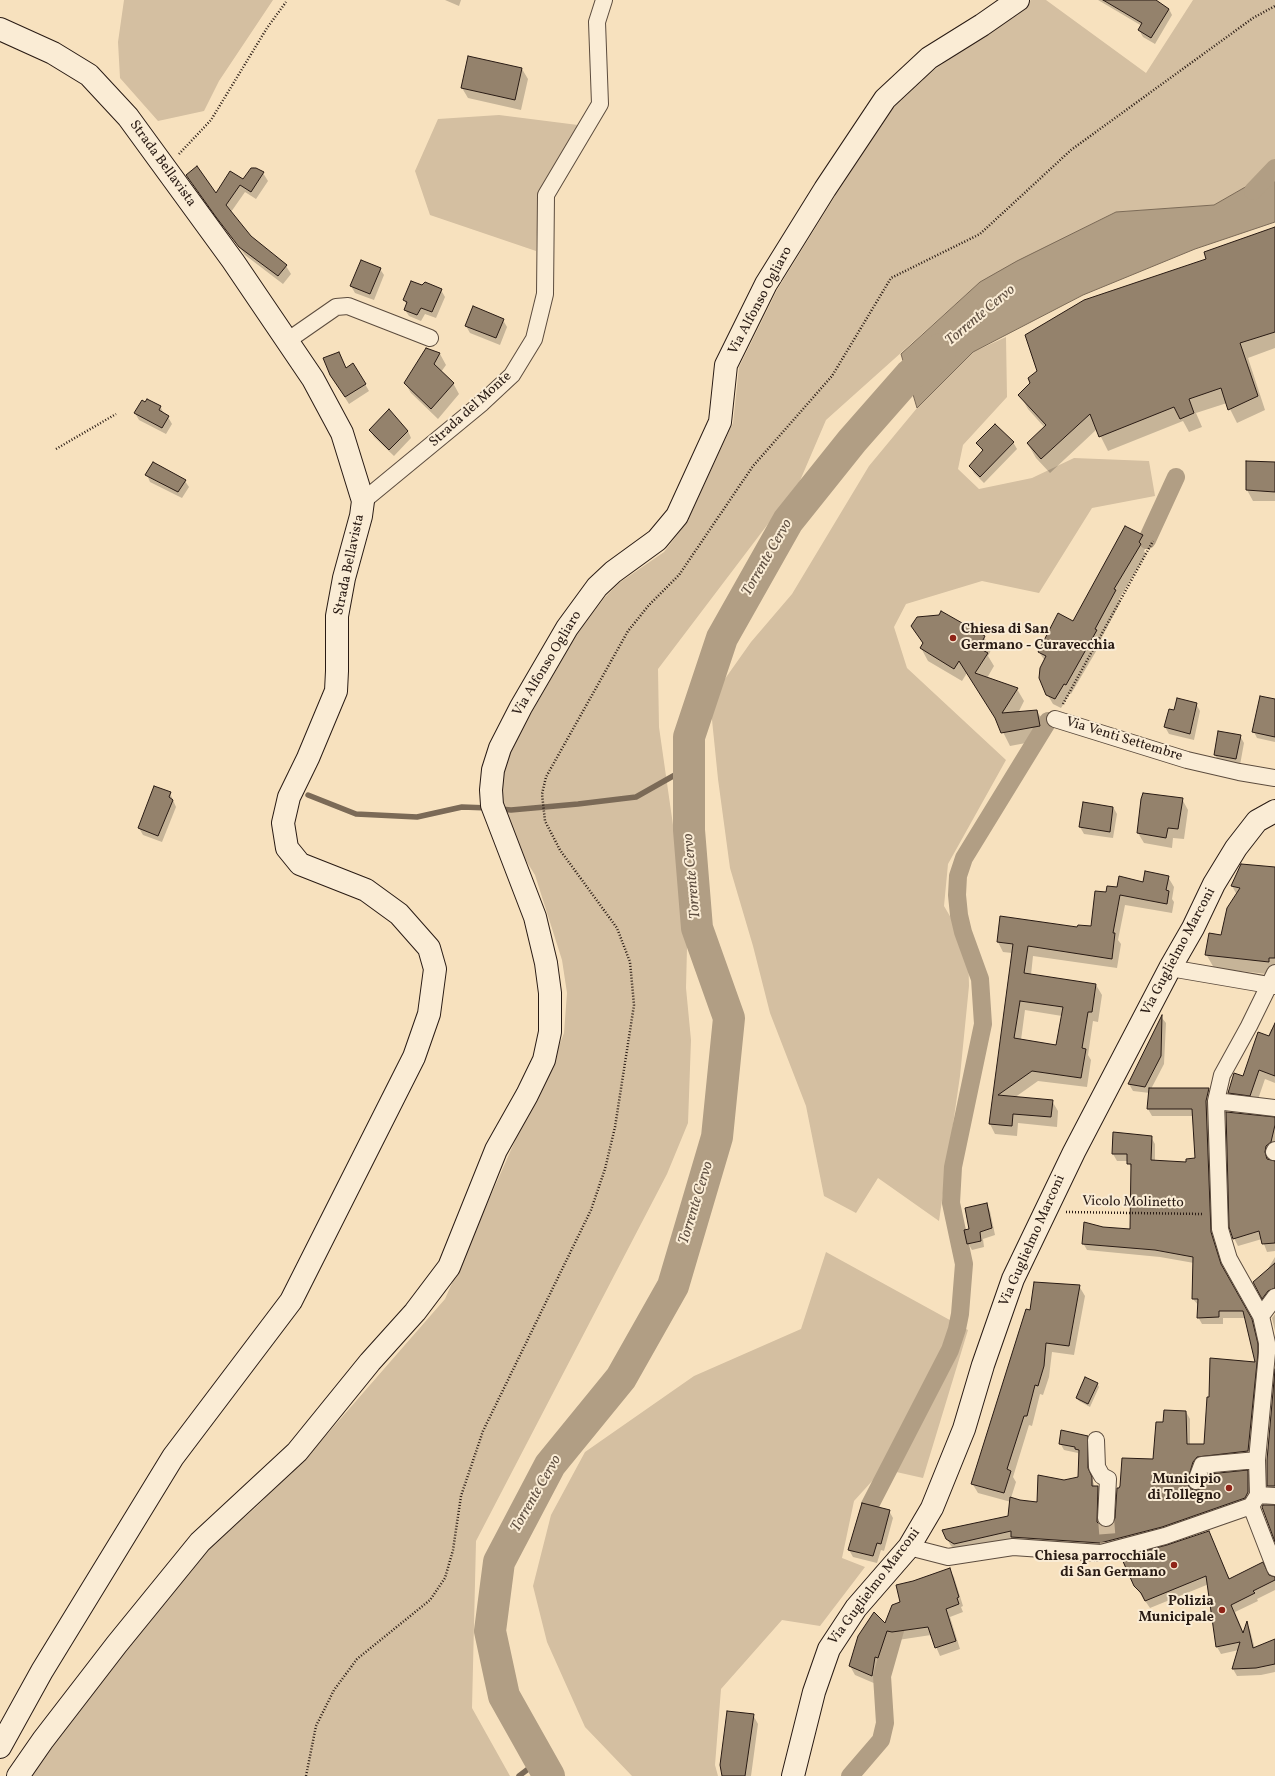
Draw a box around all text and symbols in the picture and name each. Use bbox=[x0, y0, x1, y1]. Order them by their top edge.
street label: Strada Bellavista bbox=[125, 117, 199, 211]
street label: Via Alfonso Ogliaro bbox=[725, 244, 797, 358]
water label: Torrente Cervo bbox=[942, 282, 1020, 350]
street label: Strada del Monte bbox=[426, 369, 516, 451]
street label: Strada Bellavista bbox=[331, 513, 369, 617]
water label: Torrente Cervo bbox=[739, 516, 797, 600]
street label: Via Alfonso Ogliaro bbox=[510, 608, 586, 720]
place label: Chiesa di San Germano - Curavecchia bbox=[961, 622, 1115, 654]
marker: Chiesa di San Germano - Curavecchia bbox=[948, 633, 958, 643]
street label: Via Venti Settembre bbox=[1064, 714, 1184, 766]
water label: Torrente Cervo bbox=[680, 833, 706, 919]
street label: Via Guglielmo Marconi bbox=[1138, 885, 1220, 1019]
water label: Torrente Cervo bbox=[676, 1159, 718, 1247]
street label: Via Guglielmo Marconi bbox=[996, 1173, 1070, 1309]
street label: Vicolo Molinetto bbox=[1082, 1194, 1184, 1212]
water label: Torrente Cervo bbox=[508, 1452, 566, 1536]
place label: Municipio di Tollegno bbox=[1147, 1472, 1221, 1504]
marker: Municipio di Tollegno bbox=[1224, 1483, 1234, 1493]
street label: Via Guglielmo Marconi bbox=[826, 1525, 924, 1649]
place label: Chiesa parrocchiale di San Germano bbox=[1035, 1549, 1166, 1582]
marker: Chiesa parrocchiale di San Germano bbox=[1169, 1560, 1179, 1570]
place label: Polizia Municipale bbox=[1138, 1594, 1214, 1626]
marker: Polizia Municipale bbox=[1217, 1605, 1227, 1615]

